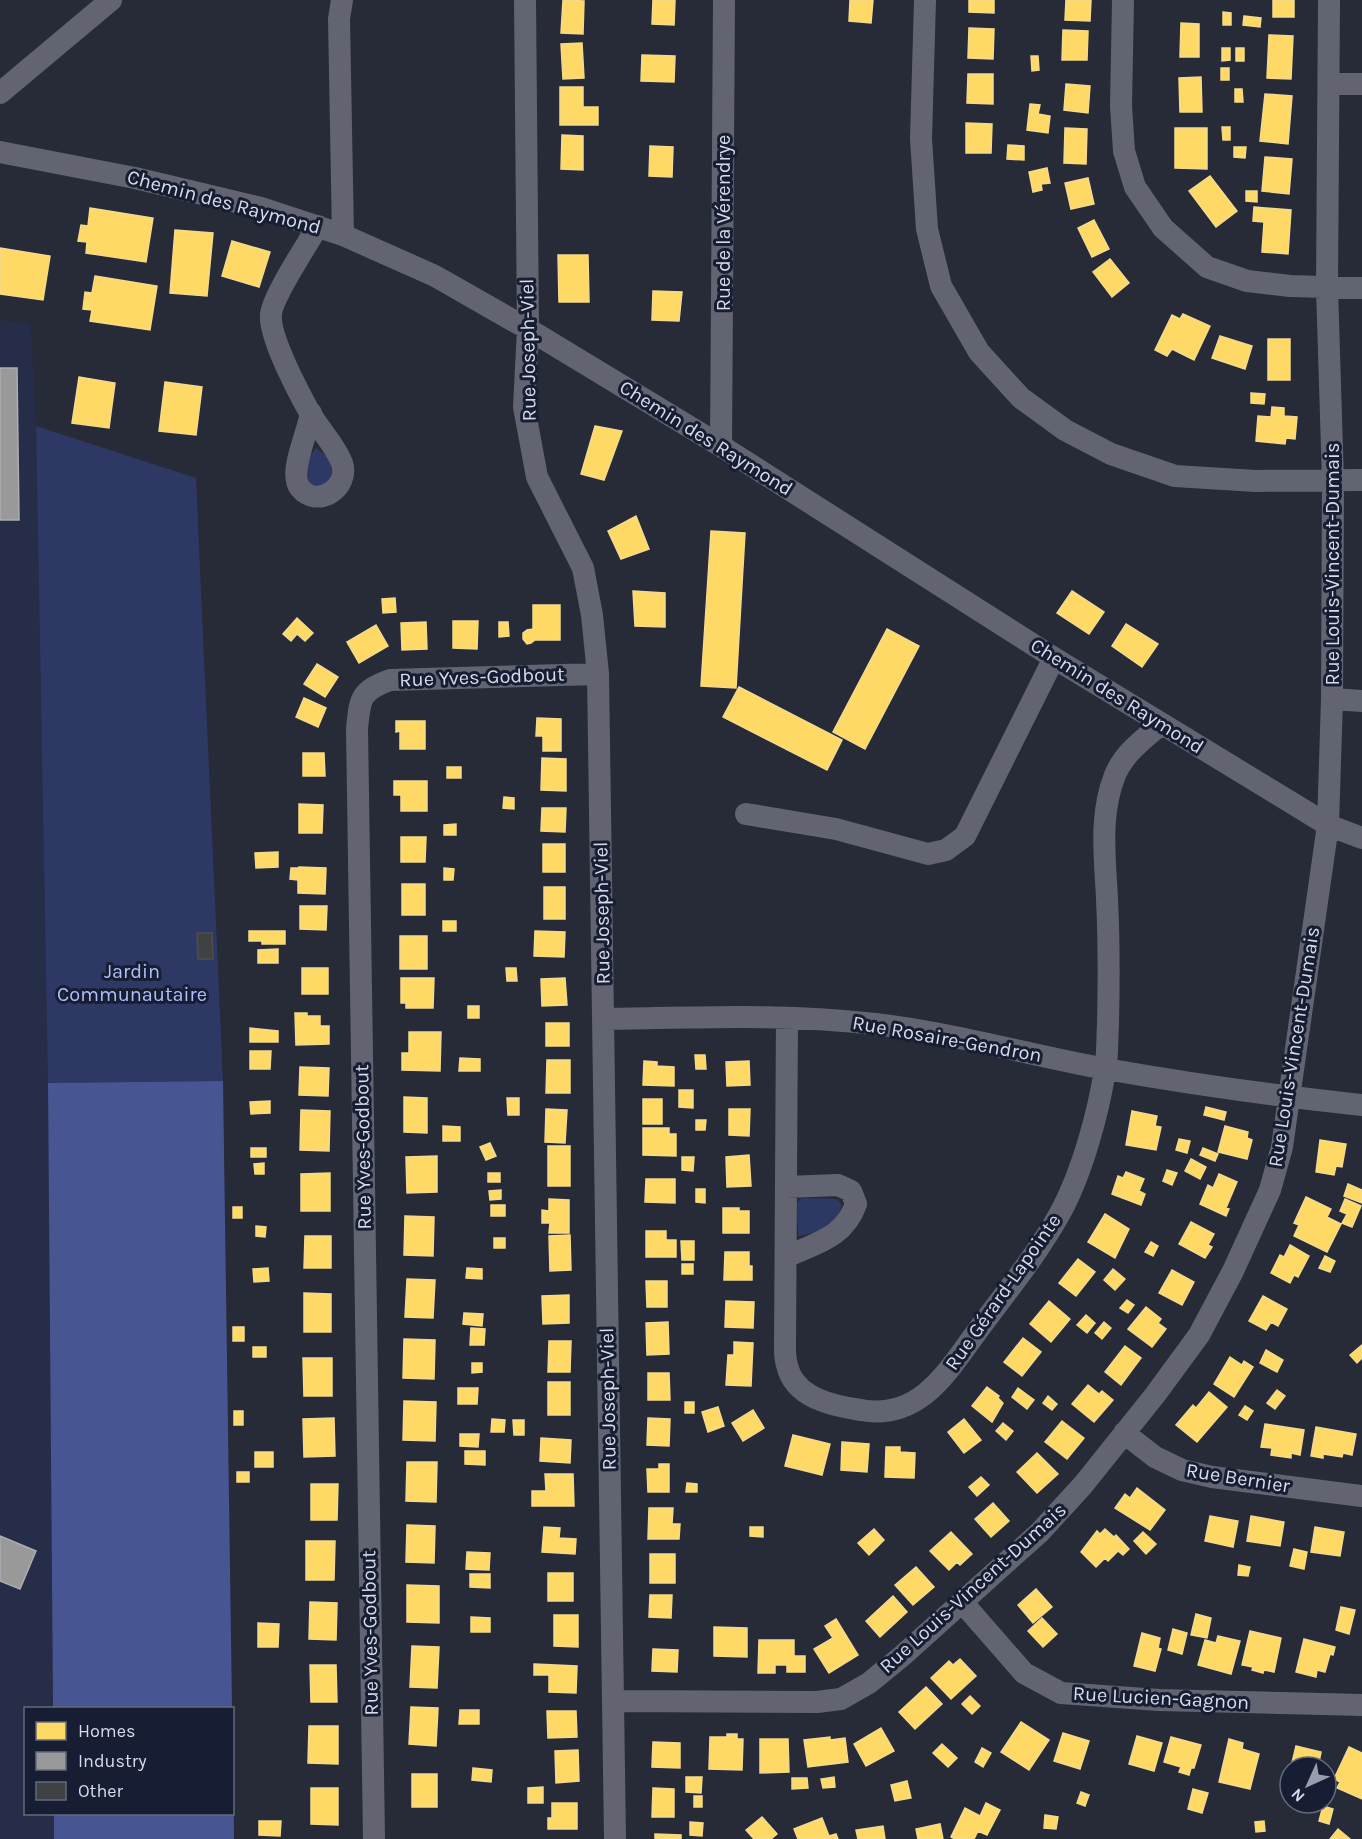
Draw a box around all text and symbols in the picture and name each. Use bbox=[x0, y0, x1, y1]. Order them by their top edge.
street label: Rue de la Vérendrye bbox=[712, 135, 735, 311]
street label: Chemin des Raymond bbox=[125, 165, 323, 239]
street label: Rue Joseph-Viel bbox=[515, 278, 541, 422]
street label: Chemin des Raymond bbox=[615, 375, 797, 501]
street label: Rue Louis-Vincent-Dumais bbox=[1321, 442, 1344, 686]
street label: Chemin des Raymond bbox=[1026, 633, 1208, 759]
street label: Rue Yves-Godbout bbox=[399, 663, 565, 691]
street label: Rue Joseph-Viel bbox=[589, 841, 615, 985]
street label: Rue Louis-Vincent-Dumais bbox=[1264, 925, 1324, 1169]
park label: Jardin Communautaire bbox=[57, 960, 207, 1006]
street label: Rue Rosaire-Gendron bbox=[851, 1011, 1043, 1067]
street label: Rue Yves-Godbout bbox=[350, 1064, 376, 1230]
street label: Rue Gérard-Lapointe bbox=[940, 1209, 1066, 1375]
street label: Rue Joseph-Viel bbox=[595, 1327, 621, 1471]
street label: Rue Bernier bbox=[1184, 1458, 1292, 1498]
street label: Rue Louis-Vincent-Dumais bbox=[875, 1498, 1071, 1678]
street label: Rue Yves-Godbout bbox=[357, 1550, 383, 1716]
street label: Rue Lucien-Gagnon bbox=[1072, 1682, 1250, 1714]
legend bbox=[24, 1707, 234, 1815]
text: Homes bbox=[78, 1720, 135, 1742]
text: Industry bbox=[78, 1750, 147, 1772]
north arrow bbox=[1278, 1755, 1338, 1815]
text: Other bbox=[78, 1780, 123, 1802]
text: N bbox=[1287, 1784, 1309, 1806]

